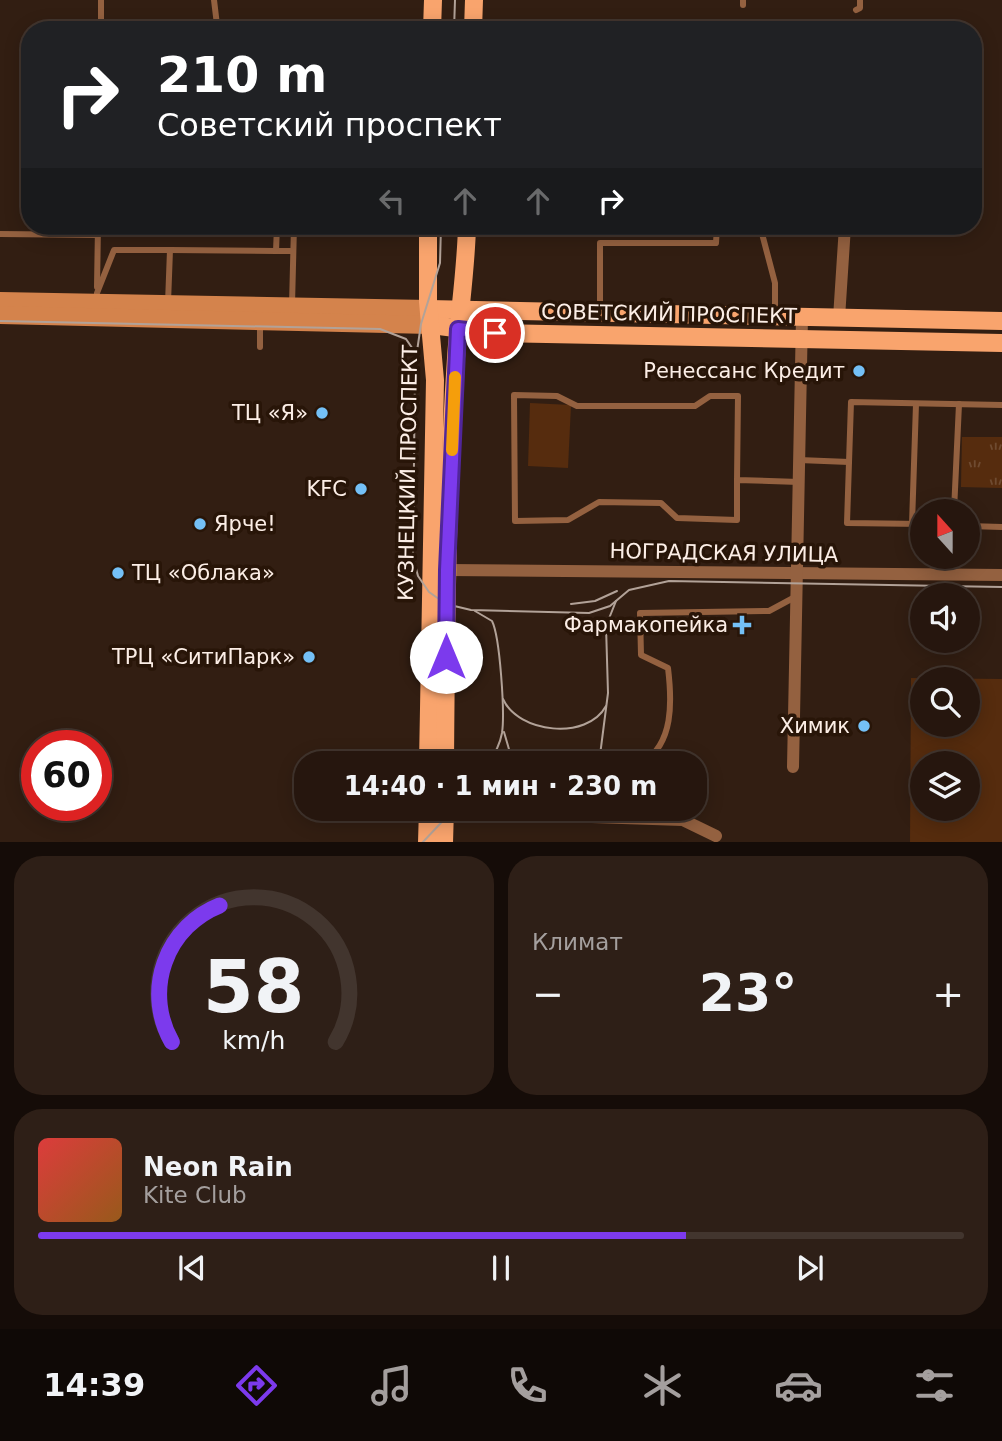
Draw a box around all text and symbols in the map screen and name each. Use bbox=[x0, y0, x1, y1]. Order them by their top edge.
text: 210 m bbox=[157, 47, 327, 104]
icon: right bbox=[42, 49, 133, 140]
text: Советский проспект bbox=[157, 106, 502, 144]
icon: left bbox=[373, 182, 411, 220]
icon: ahead bbox=[446, 182, 484, 220]
icon: ahead bbox=[519, 182, 557, 220]
icon: right bbox=[592, 182, 630, 220]
street label: СОВЕТСКИЙ ПРОСПЕКТ bbox=[541, 299, 797, 328]
pin bbox=[465, 303, 525, 363]
icon: arrive bbox=[476, 314, 514, 352]
street label: КУЗНЕЦКИЙ ПРОСПЕКТ bbox=[393, 345, 422, 601]
place label: Ренессанс Кредит bbox=[643, 359, 845, 383]
marker: Ренессанс Кредит bbox=[851, 363, 867, 379]
place label: ТЦ «Я» bbox=[231, 401, 308, 425]
marker: ТЦ «Я» bbox=[314, 405, 330, 421]
place label: KFC bbox=[306, 477, 347, 501]
marker: KFC bbox=[353, 481, 369, 497]
north arrow bbox=[910, 499, 980, 569]
map controls bbox=[910, 499, 980, 821]
place label: Ярче! bbox=[214, 512, 276, 536]
marker: Ярче! bbox=[192, 516, 208, 532]
street label: НОГРАДСКАЯ УЛИЦА bbox=[609, 539, 839, 567]
place label: ТЦ «Облака» bbox=[131, 561, 275, 585]
marker: ТЦ «Облака» bbox=[110, 565, 126, 581]
button: sound bbox=[910, 583, 980, 653]
place label: Фармакопейка bbox=[564, 613, 728, 637]
marker: Фармакопейка bbox=[734, 617, 750, 633]
position arrow bbox=[409, 620, 483, 694]
place label: ТРЦ «СитиПарк» bbox=[111, 645, 295, 669]
marker: ТРЦ «СитиПарк» bbox=[301, 649, 317, 665]
button: search bbox=[910, 667, 980, 737]
place label: Химик bbox=[780, 714, 850, 738]
marker: Химик bbox=[856, 718, 872, 734]
speed limit sign: 60 bbox=[21, 730, 112, 821]
button: layers bbox=[910, 751, 980, 821]
text: 14:40 · 1 мин · 230 m bbox=[344, 771, 657, 801]
text: Климат bbox=[532, 929, 623, 955]
text: 58 bbox=[203, 944, 305, 1029]
text: 23° bbox=[699, 963, 797, 1023]
text: − bbox=[532, 972, 564, 1016]
text: + bbox=[932, 972, 964, 1016]
text: km/h bbox=[222, 1025, 286, 1054]
text: Neon Rain bbox=[143, 1152, 293, 1182]
text: Kite Club bbox=[143, 1182, 247, 1208]
icon: previous bbox=[173, 1249, 211, 1287]
icon: pause bbox=[482, 1249, 520, 1287]
icon: next bbox=[791, 1249, 829, 1287]
icon: directions bbox=[232, 1361, 281, 1410]
icon: music bbox=[367, 1361, 416, 1410]
icon: phone bbox=[503, 1361, 552, 1410]
icon: climate bbox=[638, 1361, 687, 1410]
icon: car bbox=[774, 1361, 823, 1410]
icon: filters bbox=[910, 1361, 959, 1410]
text: 14:39 bbox=[43, 1366, 145, 1404]

